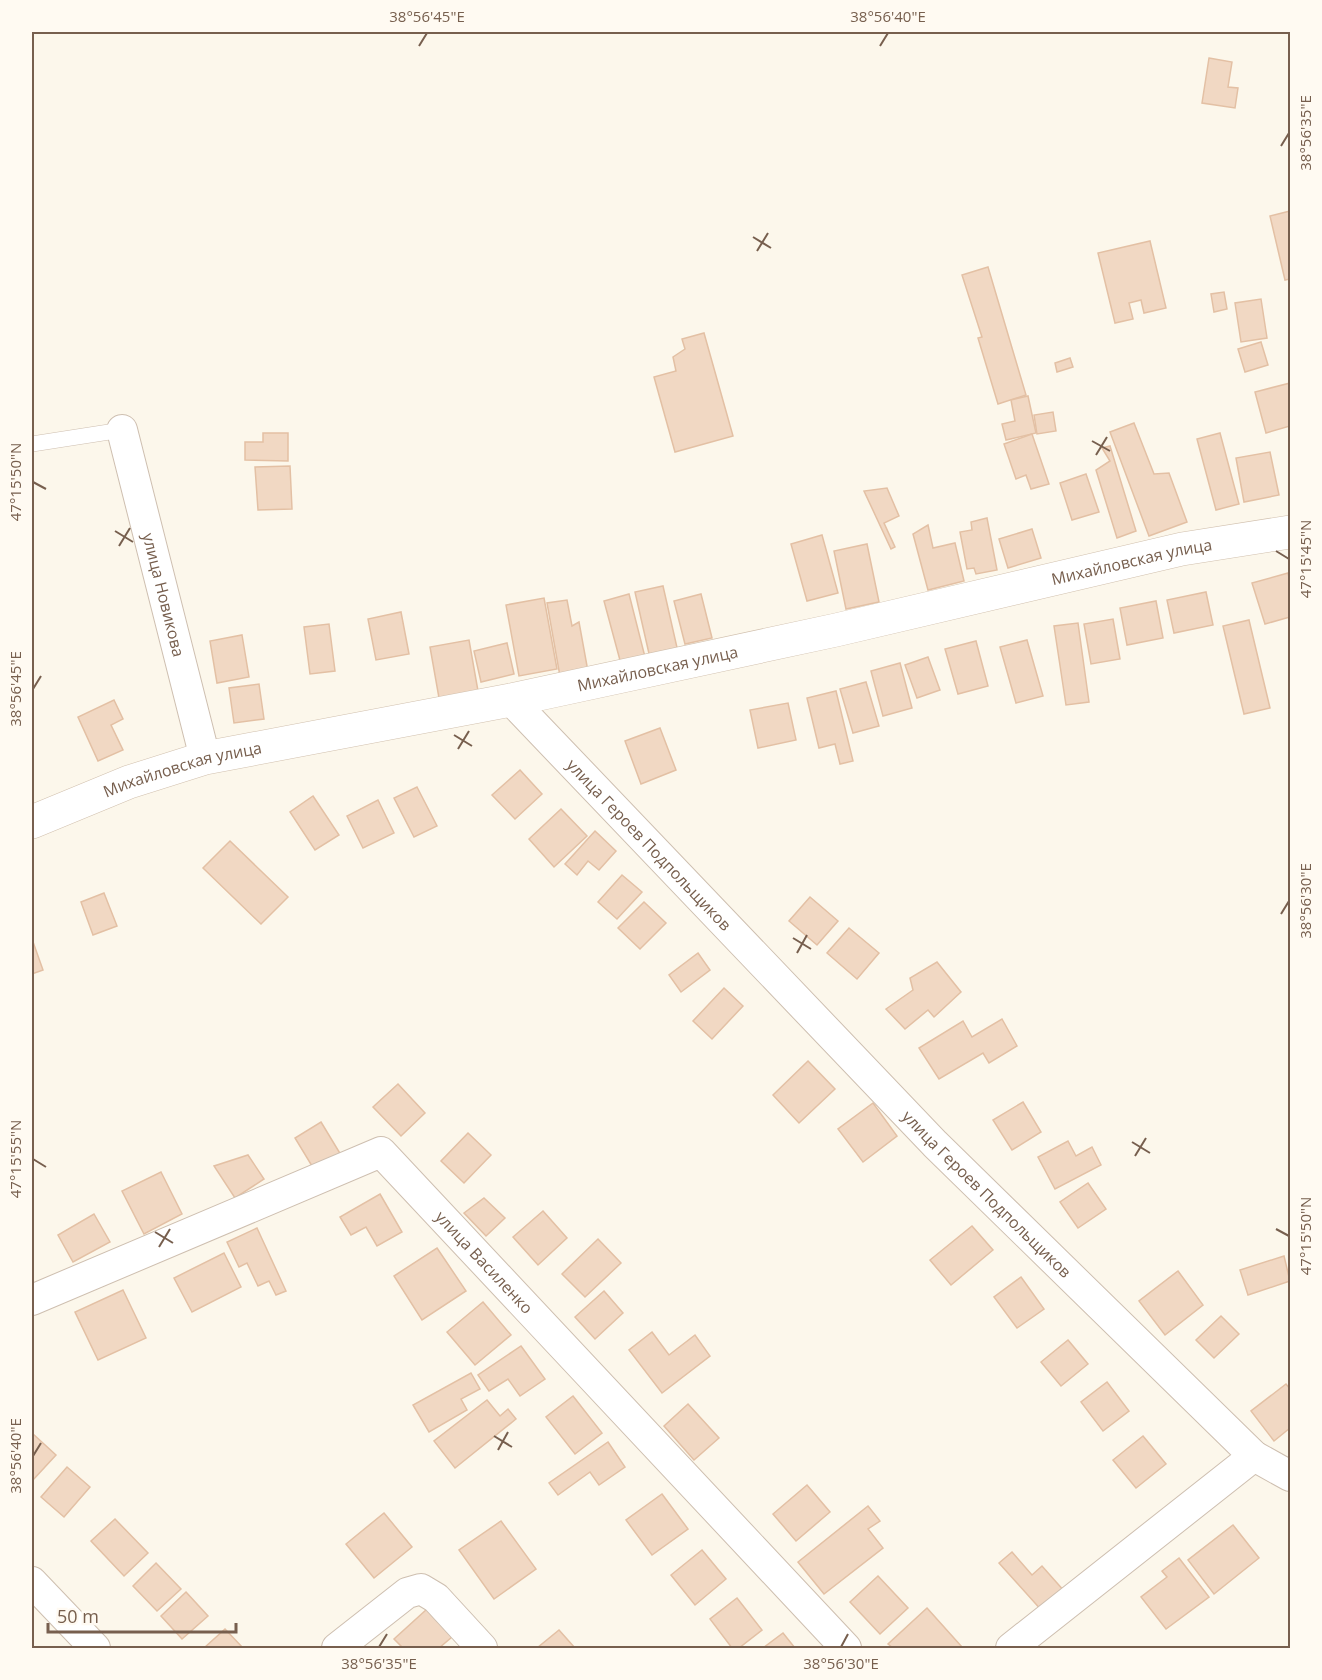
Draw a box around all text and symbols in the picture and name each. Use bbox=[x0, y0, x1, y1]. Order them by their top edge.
text: 38°56'45"E bbox=[389, 6, 465, 26]
text: 38°56'40"E bbox=[850, 6, 926, 26]
text: 38°56'35"E bbox=[1295, 95, 1315, 171]
text: 47°15'50"N bbox=[5, 443, 25, 521]
text: 47°15'45"N bbox=[1295, 520, 1315, 598]
street label: улица Новикова bbox=[137, 530, 190, 659]
street label: Михайловская улица bbox=[1049, 533, 1213, 590]
street label: Михайловская улица bbox=[575, 640, 740, 696]
text: 38°56'45"E bbox=[5, 651, 25, 727]
street label: Михайловская улица bbox=[100, 737, 263, 802]
street label: улица Героев Подпольщиков bbox=[562, 754, 736, 935]
text: 38°56'30"E bbox=[1295, 863, 1315, 939]
street label: улица Героев Подпольщиков bbox=[897, 1105, 1076, 1283]
text: 47°15'55"N bbox=[5, 1120, 25, 1198]
text: 47°15'50"N bbox=[1295, 1197, 1315, 1275]
street label: улица Василенко bbox=[430, 1206, 538, 1318]
text: 38°56'40"E bbox=[5, 1418, 25, 1494]
scale bar bbox=[48, 1596, 236, 1634]
text: 50 m bbox=[57, 1604, 99, 1628]
text: 38°56'35"E bbox=[341, 1653, 417, 1673]
text: 38°56'30"E bbox=[803, 1653, 879, 1673]

